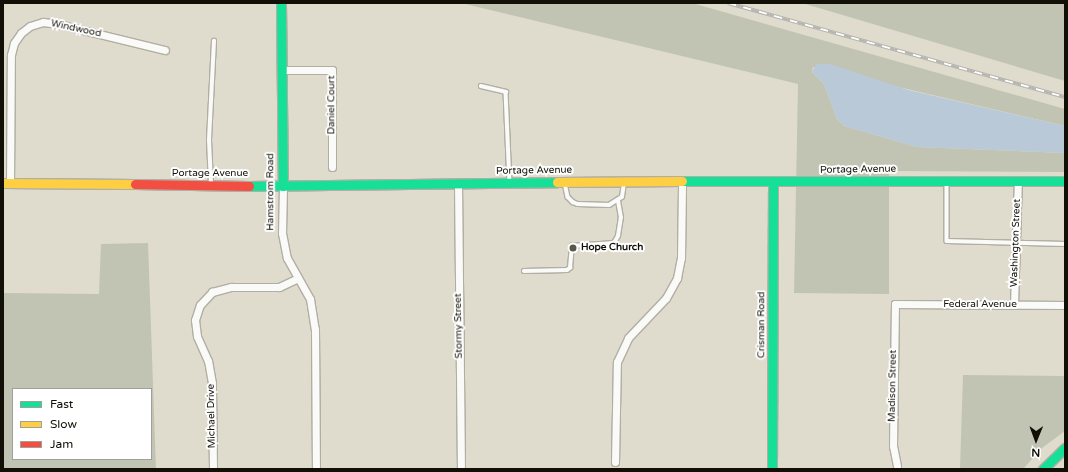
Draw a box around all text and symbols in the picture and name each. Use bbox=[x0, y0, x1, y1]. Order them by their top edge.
street label: Windwood bbox=[50, 18, 102, 40]
street label: Daniel Court bbox=[326, 76, 338, 134]
street label: Hamstrom Road bbox=[265, 153, 277, 231]
street label: Portage Avenue bbox=[820, 163, 896, 177]
street label: Portage Avenue bbox=[496, 164, 572, 178]
street label: Portage Avenue bbox=[172, 168, 248, 180]
street label: Washington Street bbox=[1008, 199, 1024, 287]
place label: Hope Church bbox=[581, 242, 643, 254]
marker: Hope Church bbox=[568, 243, 578, 253]
street label: Crisman Road bbox=[756, 292, 768, 358]
street label: Stormy Street bbox=[452, 293, 466, 359]
street label: Federal Avenue bbox=[943, 299, 1017, 311]
street label: Madison Street bbox=[886, 350, 900, 422]
street label: Michael Drive bbox=[205, 384, 219, 448]
legend bbox=[12, 388, 152, 460]
text: Fast bbox=[50, 397, 73, 411]
text: Slow bbox=[50, 417, 77, 431]
north arrow bbox=[1016, 420, 1056, 460]
text: Jam bbox=[50, 437, 73, 451]
text: N bbox=[1031, 446, 1040, 459]

